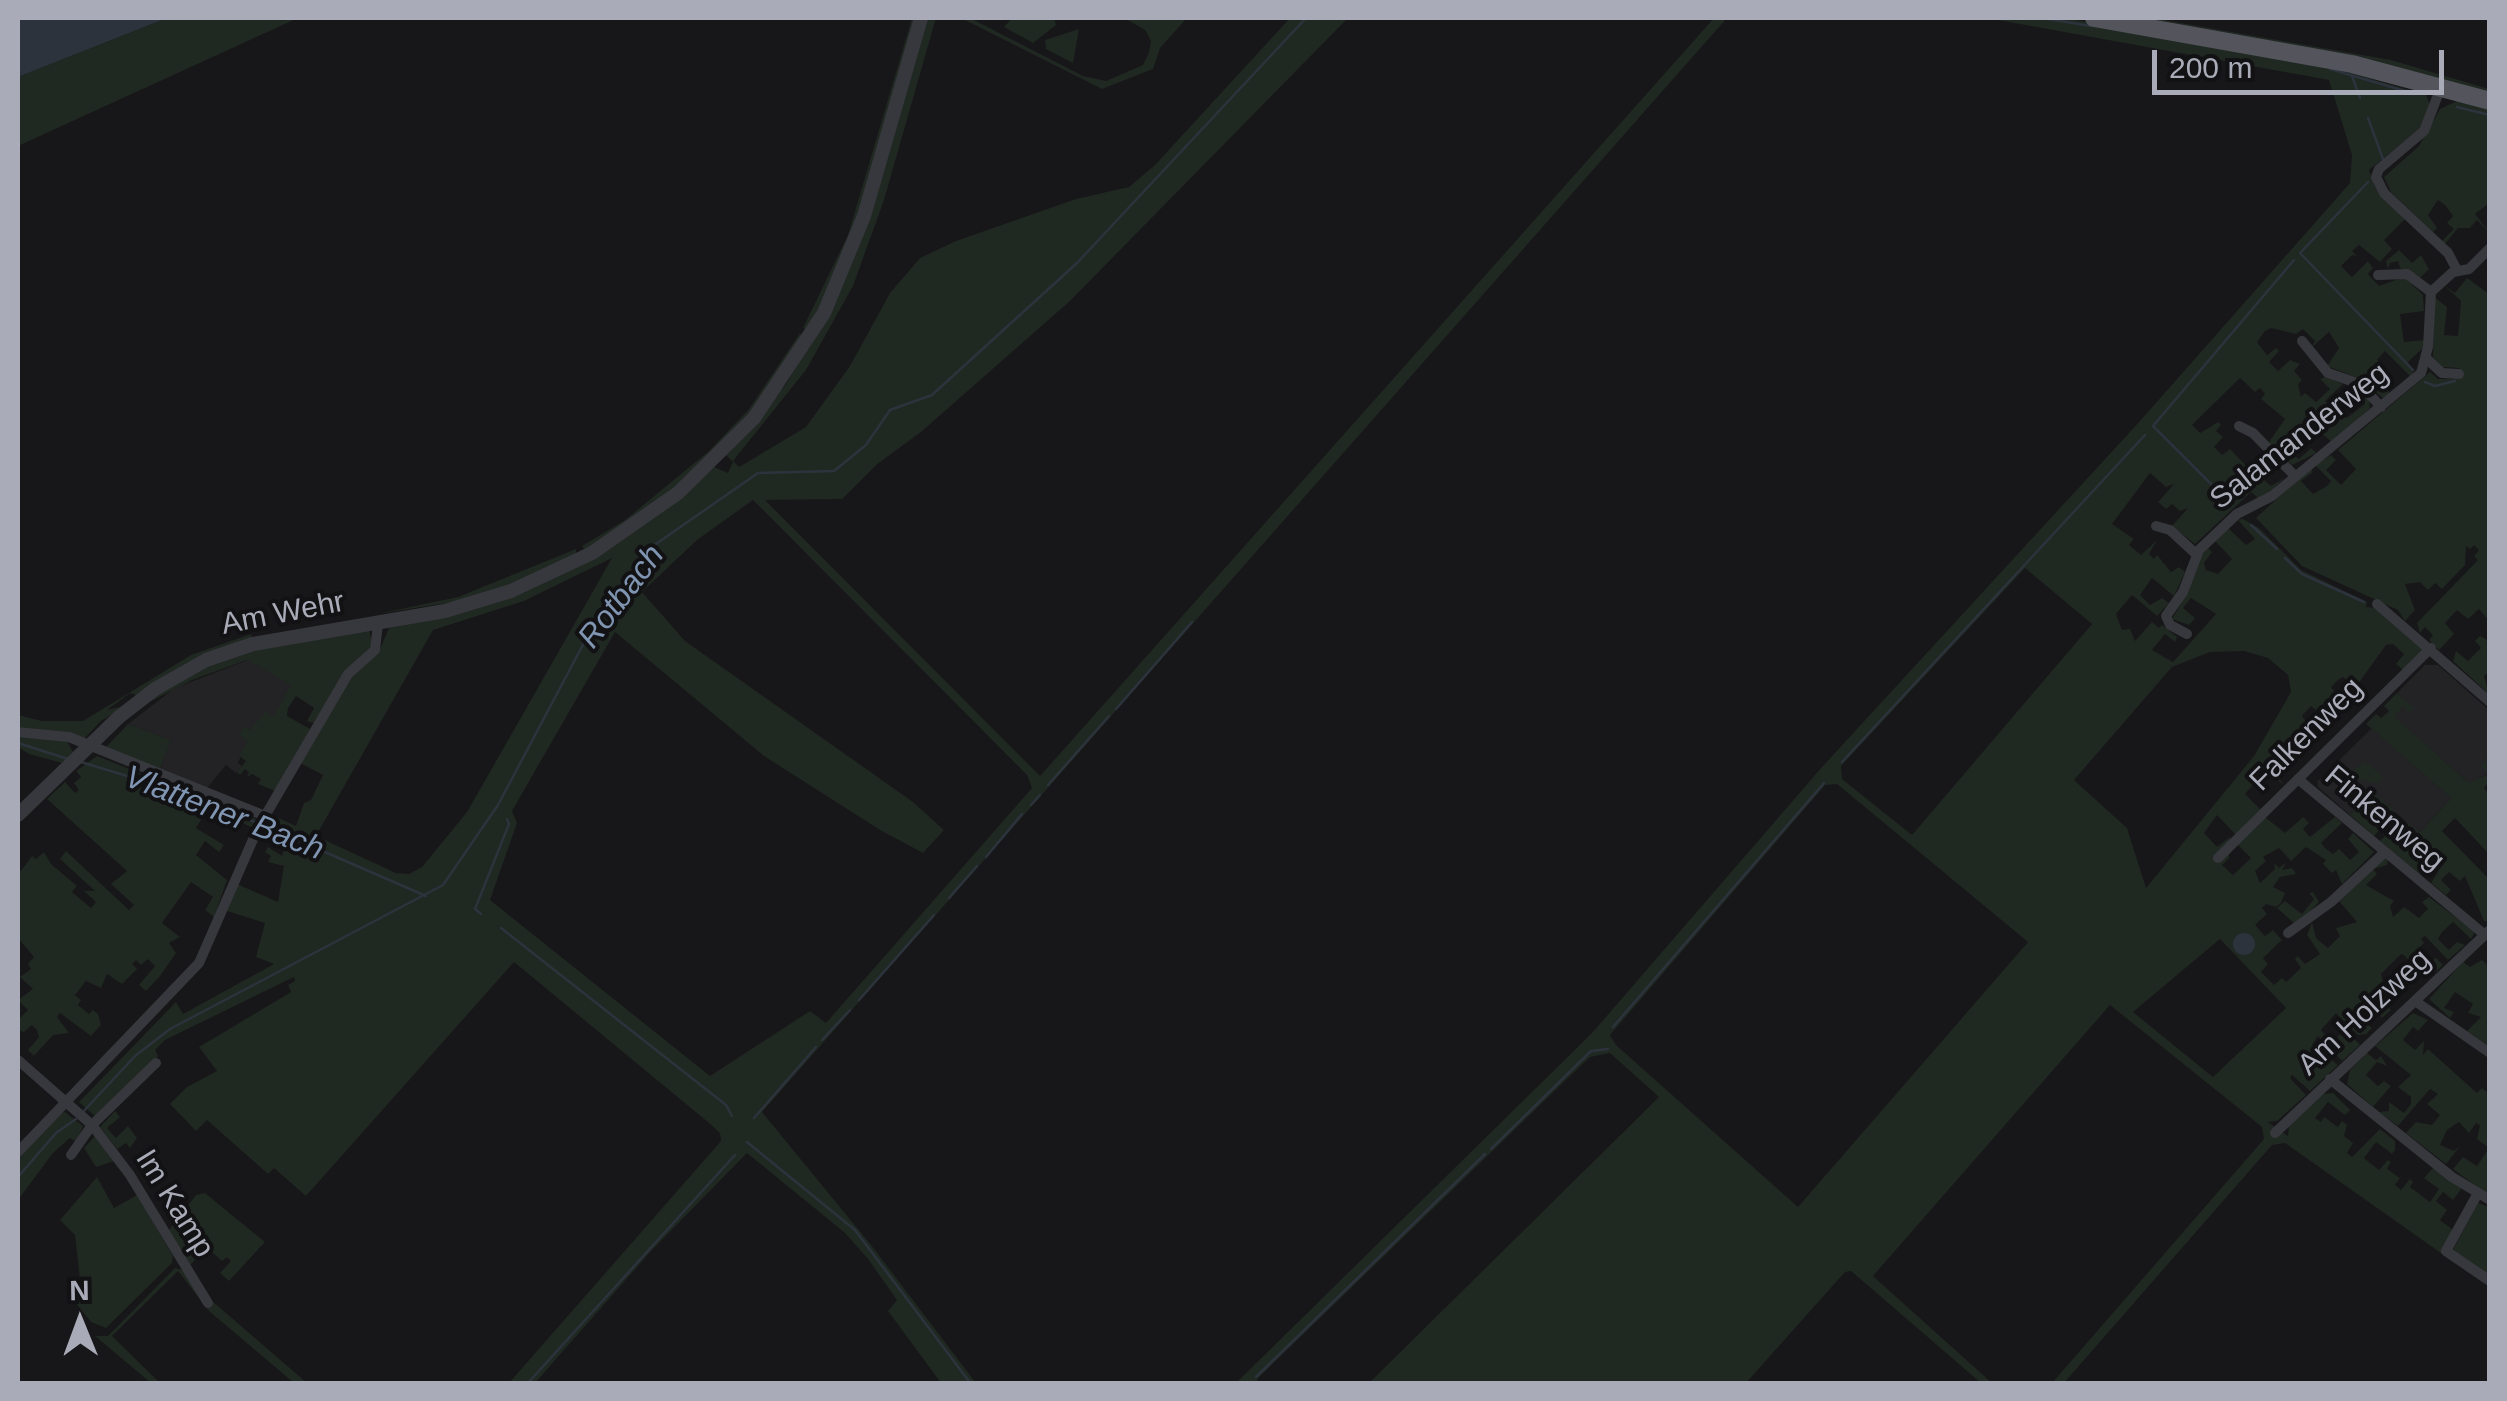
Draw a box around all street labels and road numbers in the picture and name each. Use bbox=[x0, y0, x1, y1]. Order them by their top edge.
street label: Salamanderweg bbox=[2203, 356, 2397, 518]
street label: Am Wehr bbox=[218, 584, 348, 644]
street label: Falkenweg bbox=[2243, 671, 2371, 799]
street label: Finkenweg bbox=[2317, 759, 2451, 879]
street label: Am Holzweg bbox=[2291, 942, 2439, 1084]
street label: Im Kamp bbox=[127, 1144, 221, 1264]

